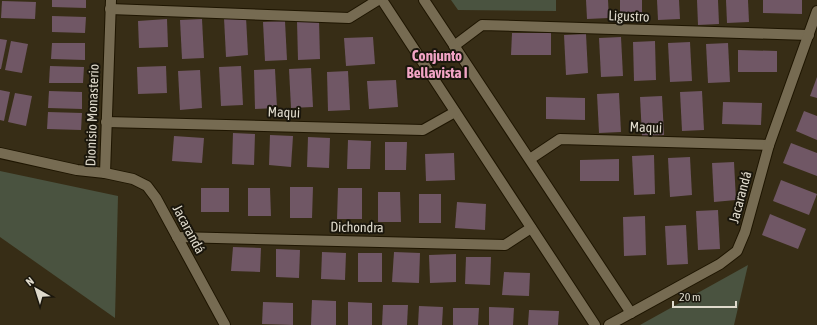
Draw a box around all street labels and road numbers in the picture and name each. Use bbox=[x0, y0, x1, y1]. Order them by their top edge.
street label: Ligustro bbox=[608, 7, 650, 25]
street label: Dionisio Monasterio bbox=[82, 63, 102, 167]
street label: Maqui bbox=[267, 103, 301, 121]
street label: Maqui bbox=[629, 118, 663, 136]
street label: Jacarandá bbox=[725, 169, 755, 225]
street label: Jacarandá bbox=[169, 202, 209, 256]
street label: Dichondra bbox=[330, 219, 384, 235]

